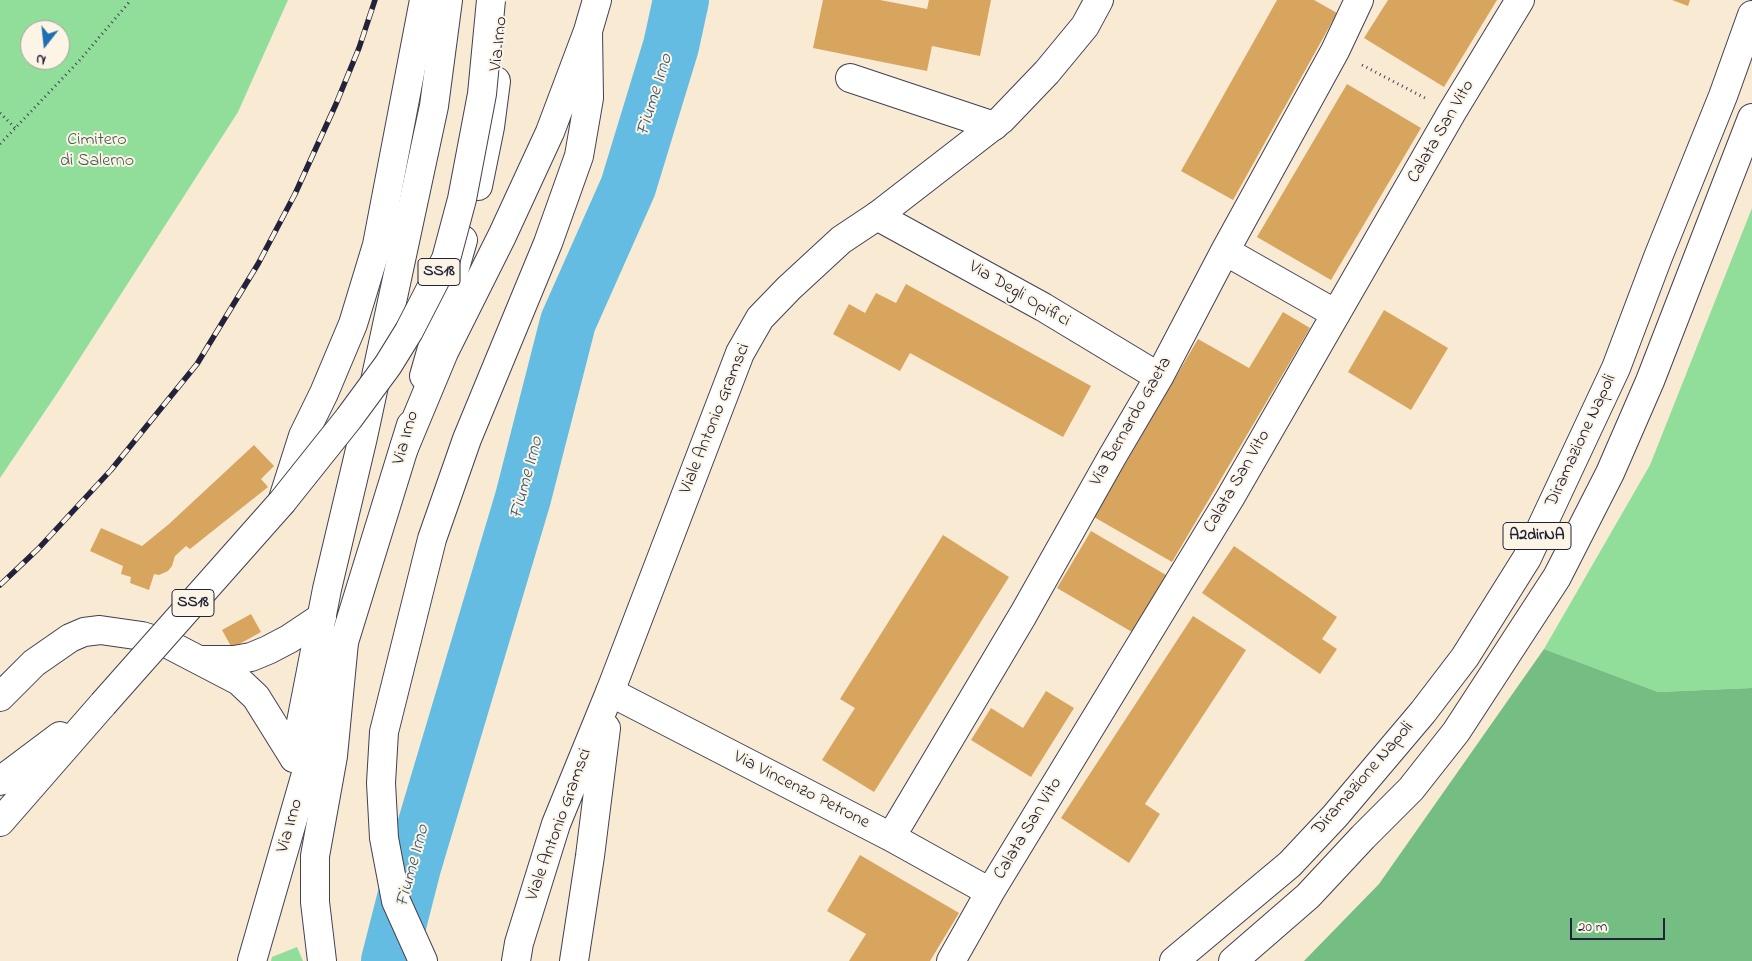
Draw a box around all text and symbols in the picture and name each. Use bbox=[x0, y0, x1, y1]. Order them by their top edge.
street label: Via Irno bbox=[486, 16, 514, 72]
north arrow bbox=[20, 20, 70, 70]
text: N bbox=[34, 48, 48, 70]
water label: Fiume Irno bbox=[633, 51, 679, 139]
street label: Calata San Vito bbox=[1404, 77, 1480, 187]
park label: Cimitero di Salerno bbox=[60, 130, 134, 172]
street label: Via Degli Opifici bbox=[964, 257, 1074, 333]
road number: SS18 bbox=[418, 258, 460, 286]
street label: Viale Antonio Gramsci bbox=[676, 341, 756, 497]
street label: Via Bernardo Gaeta bbox=[1086, 354, 1178, 490]
street label: Diramazione Napoli bbox=[1542, 371, 1622, 511]
street label: Via Irno bbox=[389, 409, 425, 467]
street label: Calata San Vito bbox=[1200, 427, 1276, 537]
water label: Fiume Irno bbox=[506, 434, 550, 522]
road number: A2dirNA bbox=[1503, 522, 1571, 550]
road number: SS18 bbox=[172, 590, 214, 616]
street label: Diramazione Napoli bbox=[1309, 718, 1419, 840]
street label: Viale Antonio Gramsci bbox=[522, 746, 598, 904]
street label: Via Vincenzo Petrone bbox=[729, 747, 873, 835]
street label: Calata San Vito bbox=[990, 774, 1068, 884]
street label: Via Irno bbox=[273, 797, 309, 855]
water label: Fiume Irno bbox=[392, 822, 436, 910]
scale bar bbox=[1572, 908, 1667, 940]
text: 20 m bbox=[1578, 916, 1607, 938]

